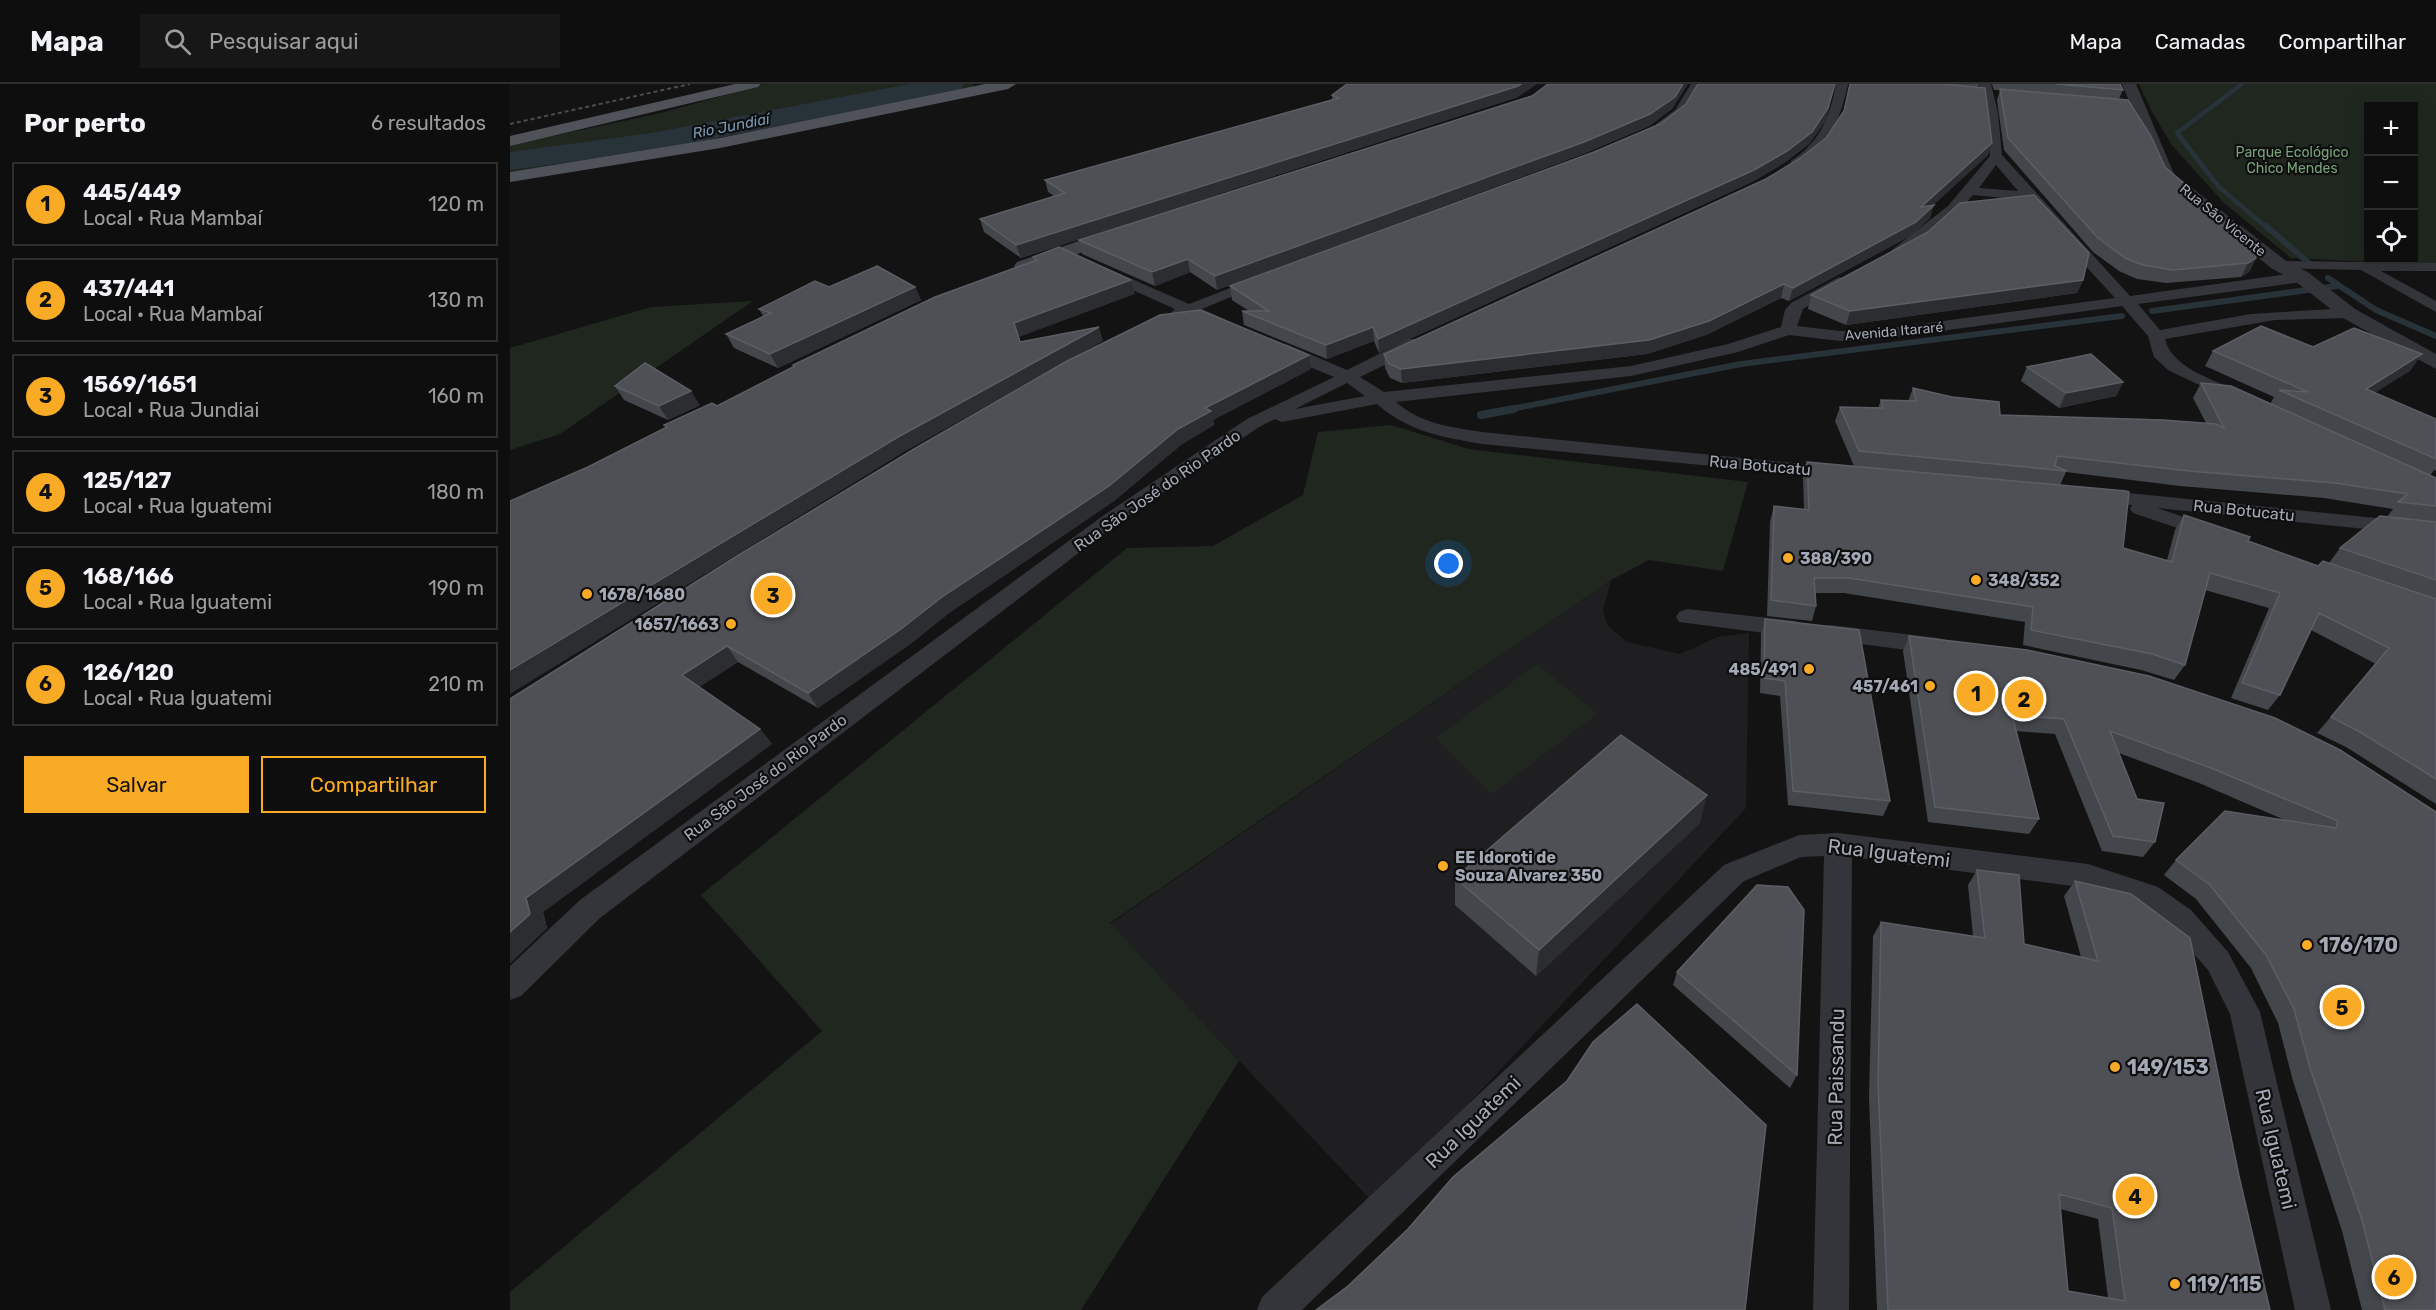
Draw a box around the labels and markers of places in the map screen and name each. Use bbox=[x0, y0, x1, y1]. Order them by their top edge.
place label: 388/390 bbox=[1800, 549, 1872, 568]
marker: 388/390 bbox=[1781, 551, 1795, 565]
place label: 348/352 bbox=[1988, 571, 2060, 590]
pin: 3 bbox=[754, 572, 792, 618]
marker: 348/352 bbox=[1969, 573, 1983, 587]
place label: 1678/1680 bbox=[599, 585, 685, 604]
marker: 1678/1680 bbox=[580, 587, 594, 601]
place label: 1657/1663 bbox=[635, 615, 719, 634]
marker: 1657/1663 bbox=[724, 617, 738, 631]
place label: 485/491 bbox=[1728, 660, 1797, 679]
marker: 485/491 bbox=[1802, 662, 1816, 676]
pin: 1 bbox=[1956, 670, 1996, 716]
pin: 2 bbox=[2004, 676, 2044, 722]
place label: 457/461 bbox=[1852, 677, 1918, 696]
marker: 457/461 bbox=[1923, 679, 1937, 693]
place label: EE Idoroti de Souza Alvarez 350 bbox=[1455, 848, 1602, 885]
marker: EE Idoroti de Souza Alvarez 350 bbox=[1436, 859, 1450, 873]
place label: 176/170 bbox=[2319, 933, 2398, 957]
marker: 176/170 bbox=[2300, 938, 2314, 952]
pin: 5 bbox=[2322, 984, 2362, 1030]
place label: 149/153 bbox=[2127, 1055, 2209, 1079]
marker: 149/153 bbox=[2108, 1060, 2122, 1074]
pin: 4 bbox=[2116, 1174, 2154, 1218]
pin: 6 bbox=[2374, 1254, 2414, 1300]
place label: 119/115 bbox=[2187, 1272, 2262, 1296]
marker: 119/115 bbox=[2168, 1277, 2182, 1291]

